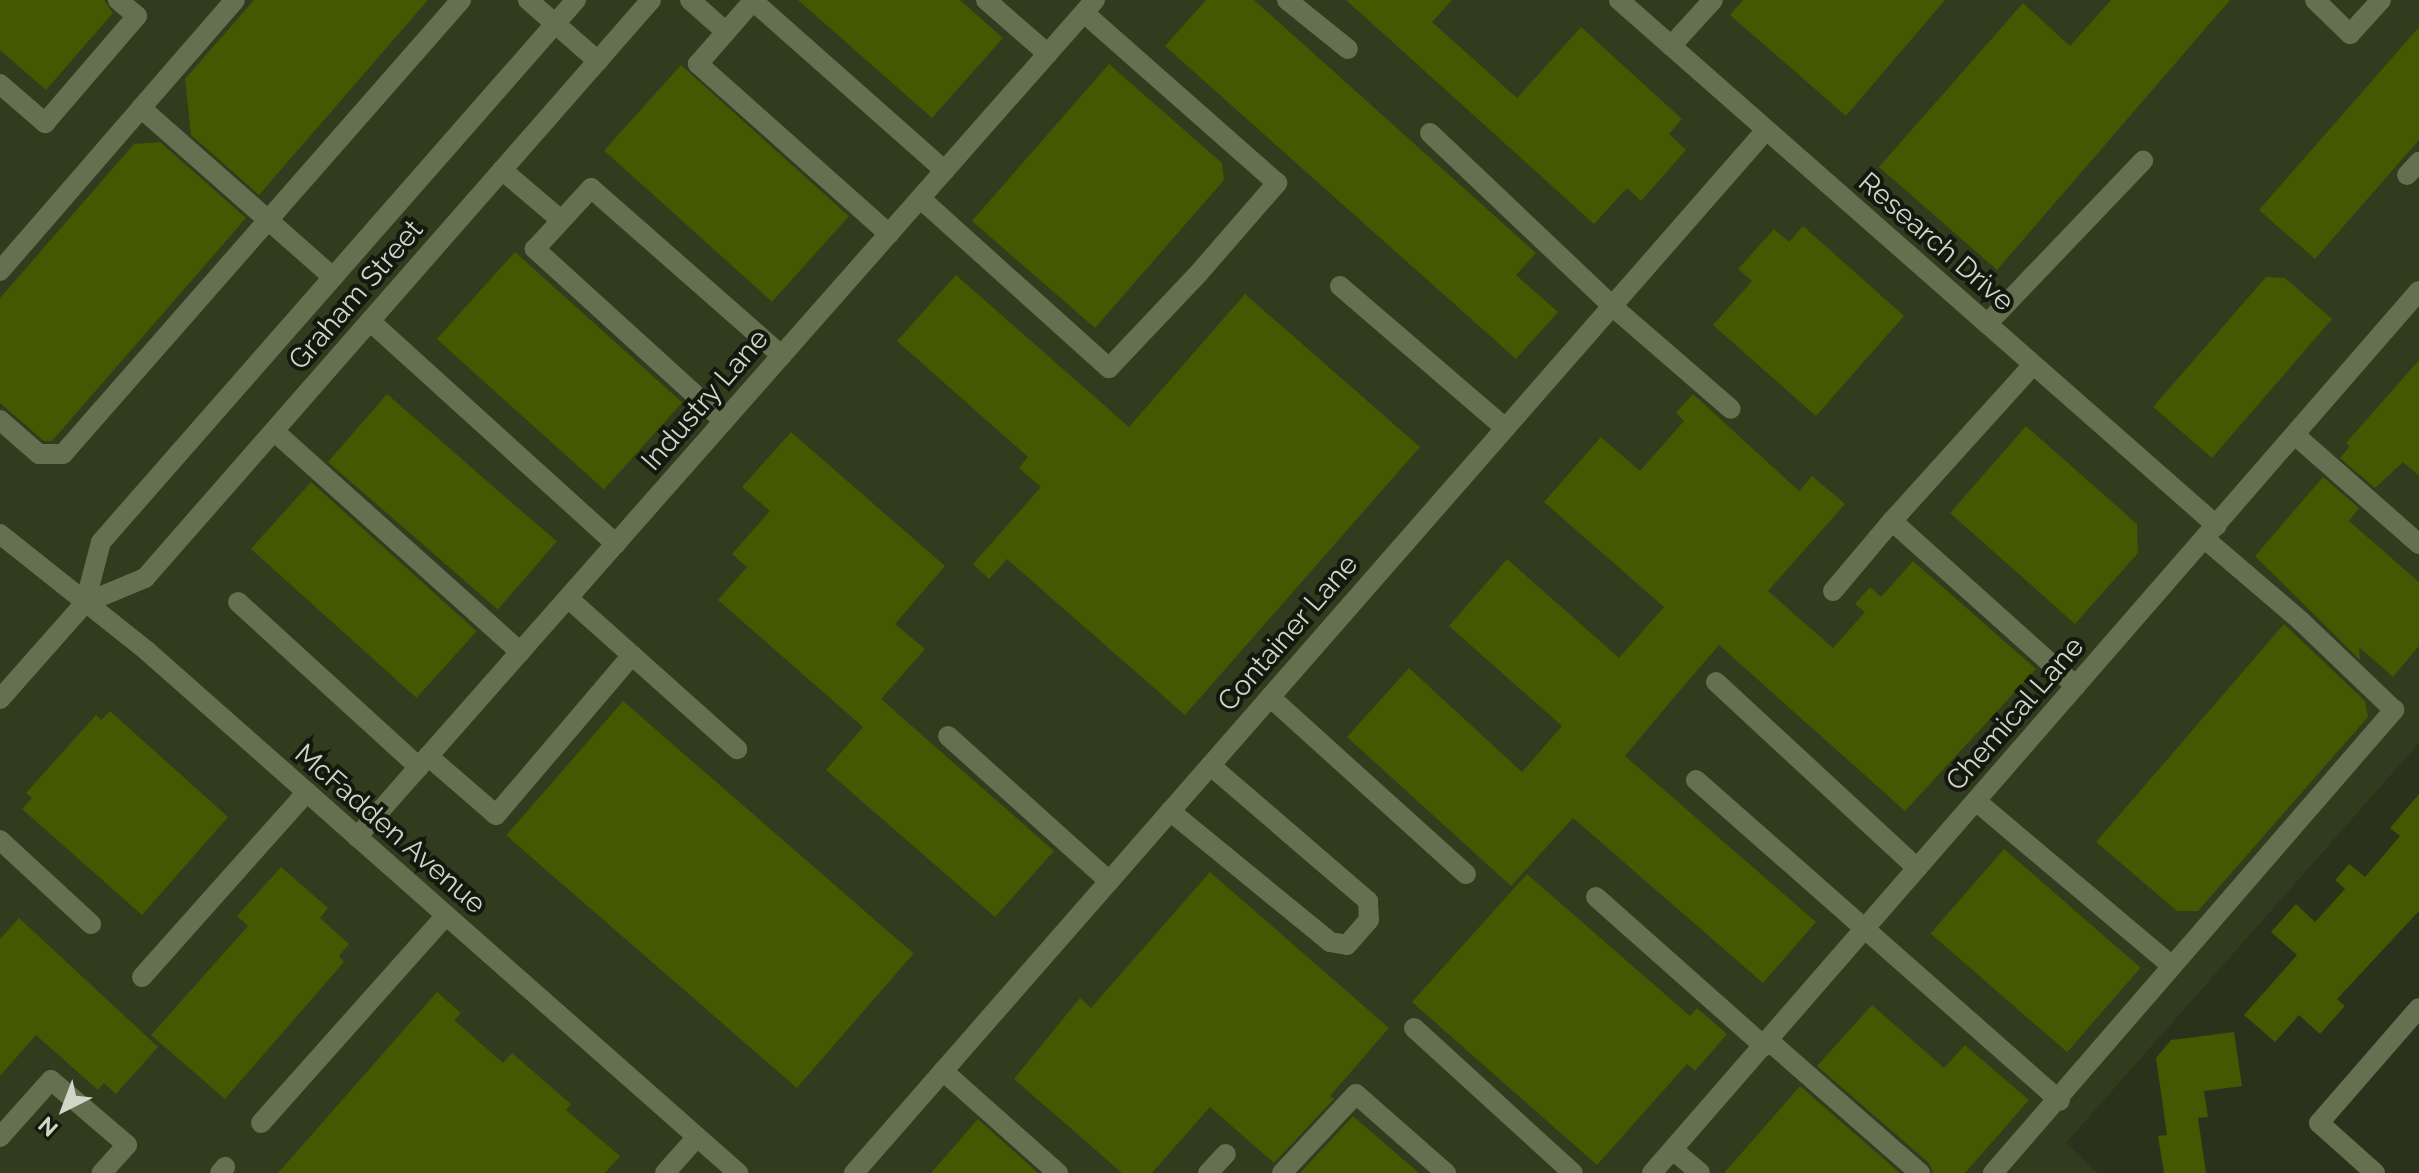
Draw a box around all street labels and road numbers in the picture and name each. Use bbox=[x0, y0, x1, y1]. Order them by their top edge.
street label: Research Drive bbox=[1852, 166, 2020, 318]
street label: Graham Street bbox=[282, 213, 430, 377]
street label: Industry Lane bbox=[634, 322, 776, 478]
street label: Container Lane bbox=[1211, 548, 1365, 718]
street label: Chemical Lane bbox=[1939, 630, 2091, 798]
street label: McFadden Avenue bbox=[287, 737, 493, 921]

